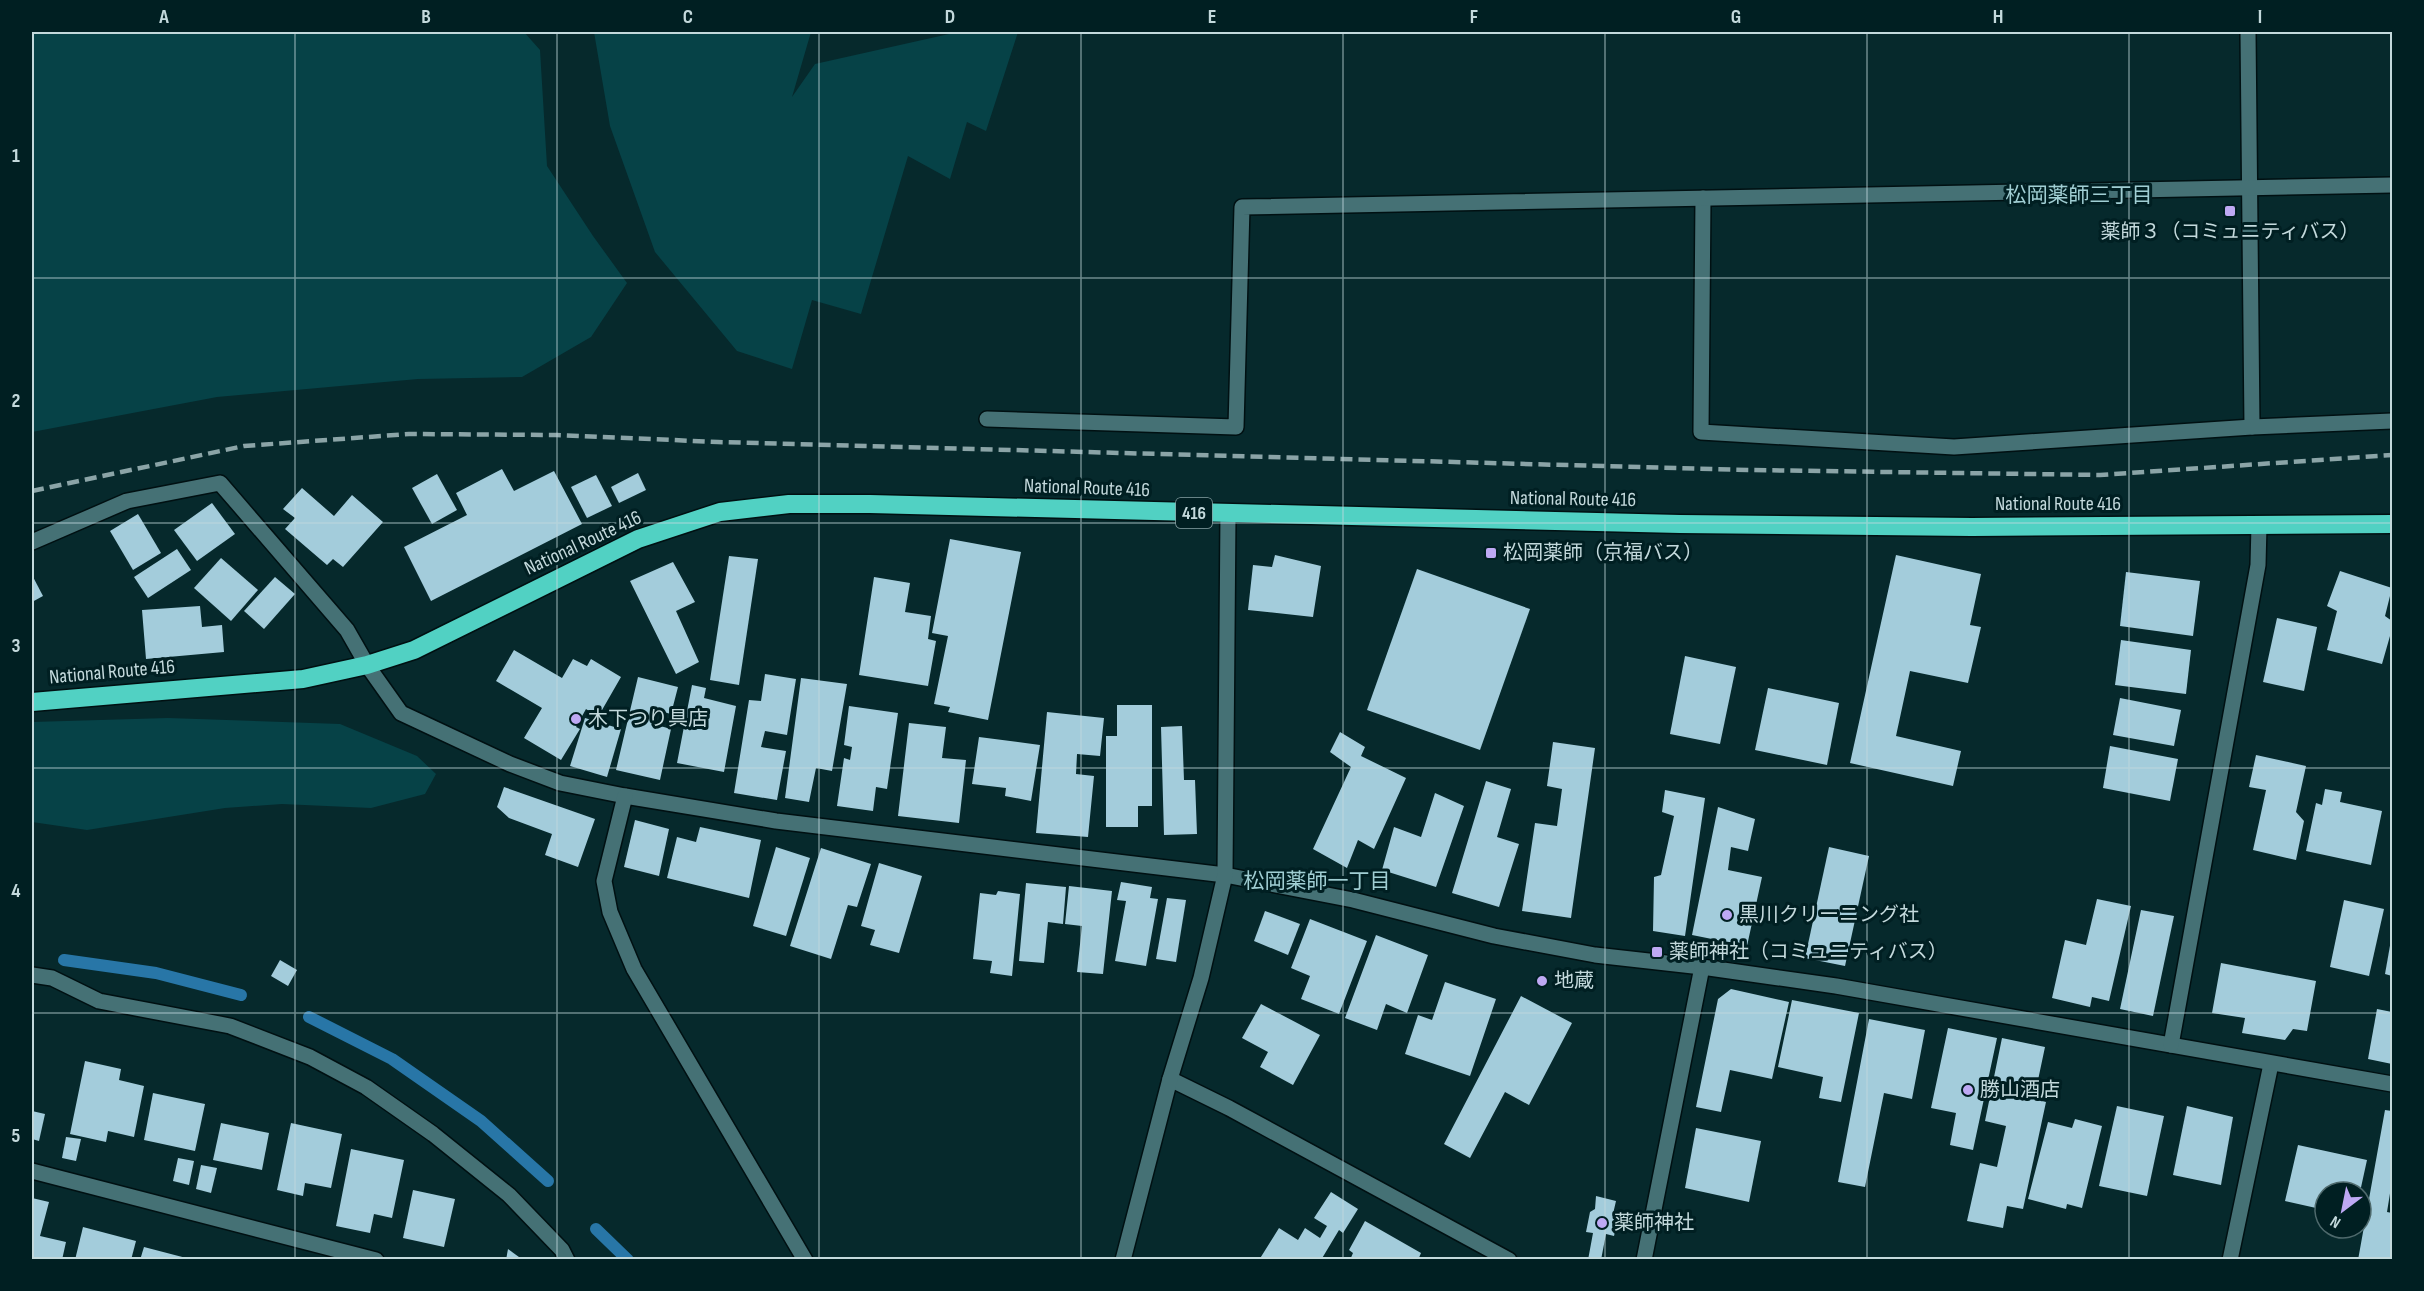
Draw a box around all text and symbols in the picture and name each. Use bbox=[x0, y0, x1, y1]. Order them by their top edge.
text: A bbox=[158, 5, 169, 29]
text: B bbox=[421, 5, 431, 29]
text: C bbox=[683, 5, 693, 29]
text: D bbox=[945, 5, 955, 29]
text: E bbox=[1208, 5, 1216, 29]
text: F bbox=[1470, 5, 1478, 29]
text: G bbox=[1731, 5, 1741, 29]
text: H bbox=[1993, 5, 2003, 29]
text: I bbox=[2258, 5, 2262, 29]
text: 1 bbox=[12, 144, 20, 168]
district label: 松岡薬師三丁目 bbox=[2006, 183, 2153, 208]
marker: 薬師３（コミュニティバス） bbox=[2223, 204, 2237, 218]
place label: 薬師３（コミュニティバス） bbox=[2101, 220, 2359, 244]
text: 2 bbox=[12, 389, 20, 413]
street label: National Route 416 bbox=[1024, 474, 1150, 502]
street label: National Route 416 bbox=[1510, 486, 1636, 512]
street label: National Route 416 bbox=[1995, 492, 2121, 516]
road number: 416 bbox=[1176, 498, 1212, 528]
street label: National Route 416 bbox=[521, 505, 645, 581]
place label: 松岡薬師（京福バス） bbox=[1503, 541, 1703, 565]
marker: 松岡薬師（京福バス） bbox=[1484, 546, 1498, 560]
text: 3 bbox=[12, 634, 21, 658]
street label: National Route 416 bbox=[48, 655, 176, 689]
place label: 木下つり具店 bbox=[588, 707, 708, 731]
marker: 木下つり具店 bbox=[569, 712, 583, 726]
district label: 松岡薬師一丁目 bbox=[1244, 869, 1391, 894]
text: 4 bbox=[11, 879, 21, 903]
place label: 黒川クリーニング社 bbox=[1739, 903, 1919, 927]
marker: 黒川クリーニング社 bbox=[1720, 908, 1734, 922]
place label: 薬師神社（コミュニティバス） bbox=[1669, 940, 1948, 964]
marker: 薬師神社（コミュニティバス） bbox=[1650, 945, 1664, 959]
place label: 地蔵 bbox=[1554, 969, 1594, 993]
marker: 地蔵 bbox=[1535, 974, 1549, 988]
place label: 勝山酒店 bbox=[1980, 1078, 2060, 1102]
marker: 勝山酒店 bbox=[1961, 1083, 1975, 1097]
text: 5 bbox=[12, 1124, 21, 1148]
north arrow bbox=[2313, 1180, 2373, 1240]
place label: 薬師神社 bbox=[1614, 1211, 1694, 1235]
text: N bbox=[2327, 1211, 2345, 1232]
marker: 薬師神社 bbox=[1595, 1216, 1609, 1230]

